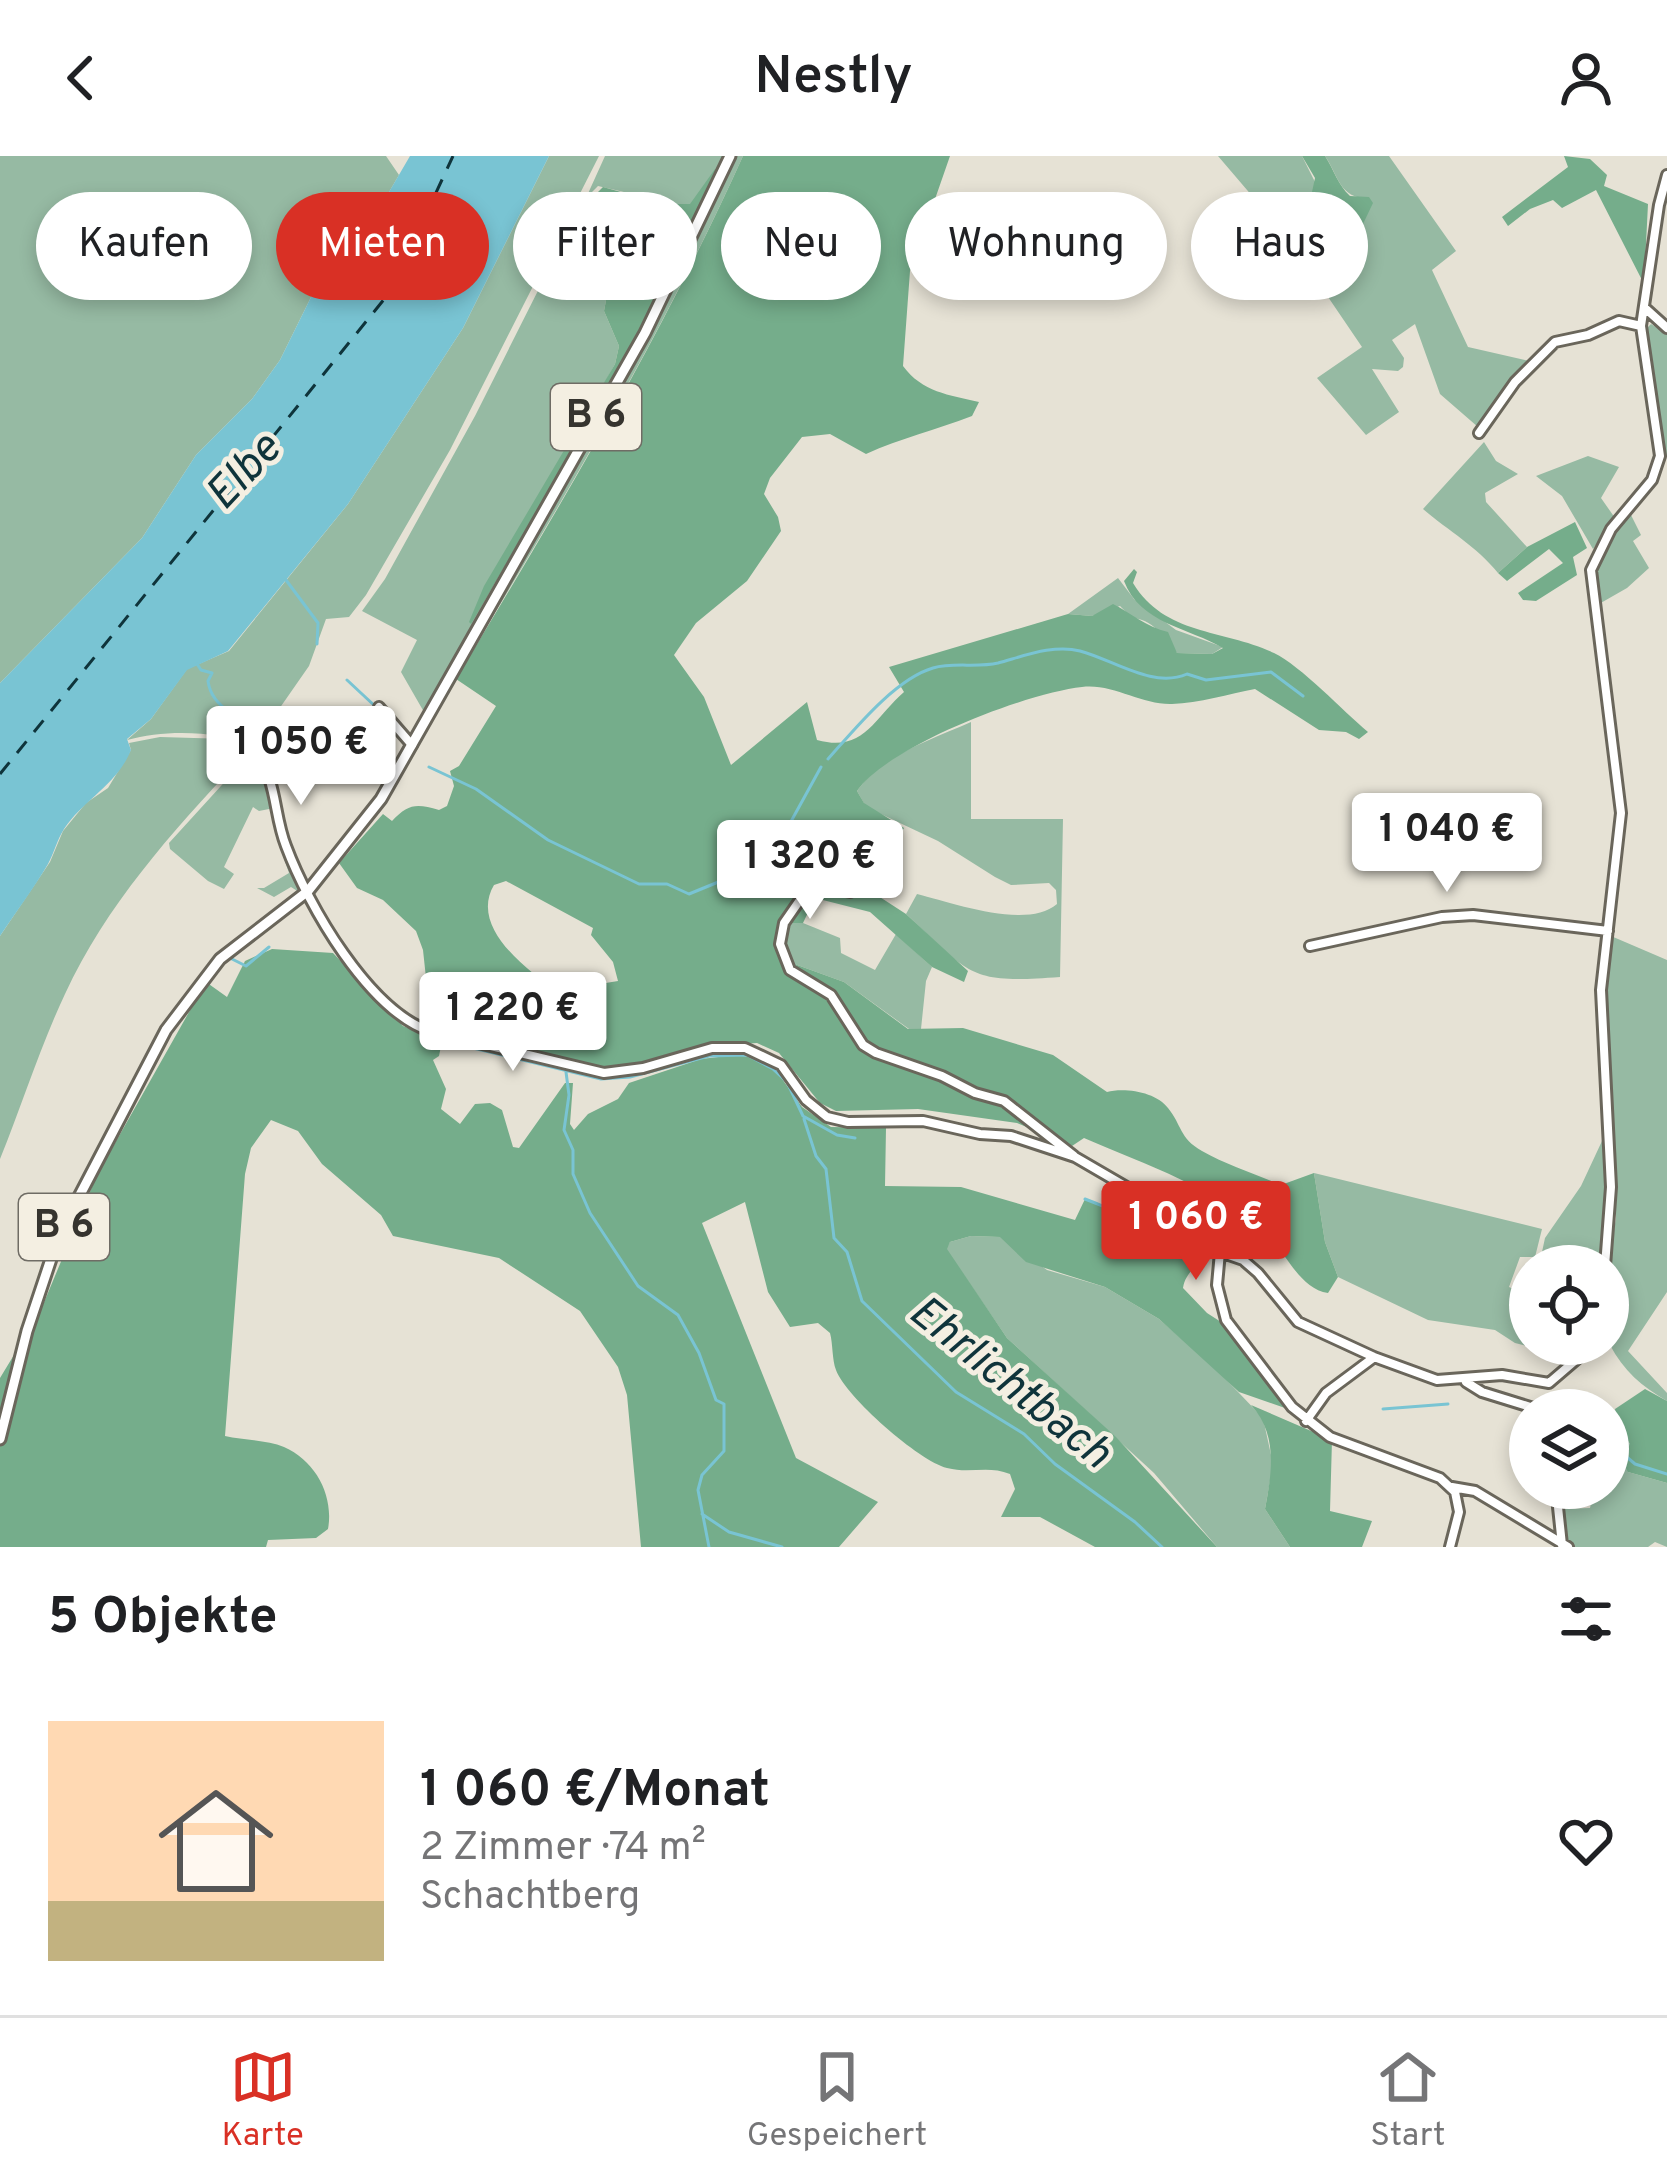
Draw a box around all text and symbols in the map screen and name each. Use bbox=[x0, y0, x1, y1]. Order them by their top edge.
text: Nestly bbox=[754, 44, 913, 113]
icon: back bbox=[48, 45, 114, 111]
icon: person bbox=[1553, 45, 1619, 111]
chip: Kaufen bbox=[36, 192, 252, 300]
chip: Mieten bbox=[276, 192, 489, 300]
chip: Filter bbox=[513, 192, 697, 300]
chip: Neu bbox=[721, 192, 881, 300]
chip: Wohnung bbox=[905, 192, 1167, 300]
chip: Haus bbox=[1191, 192, 1368, 300]
road number: B 6 bbox=[551, 384, 641, 450]
water label: Elbe bbox=[195, 422, 295, 524]
pin: 1 050 € bbox=[190, 706, 412, 808]
text: 1 050 € bbox=[234, 720, 368, 769]
pin: 1 040 € bbox=[1336, 793, 1558, 895]
text: 1 040 € bbox=[1379, 807, 1515, 856]
pin: 1 320 € bbox=[699, 820, 921, 922]
text: 1 320 € bbox=[744, 834, 876, 883]
pin: 1 220 € bbox=[402, 972, 624, 1074]
text: 1 220 € bbox=[446, 986, 580, 1035]
pin: 1 060 € bbox=[1085, 1181, 1307, 1283]
road number: B 6 bbox=[19, 1194, 109, 1260]
text: 1 060 € bbox=[1128, 1195, 1264, 1244]
map controls bbox=[1509, 1245, 1629, 1509]
button: locate bbox=[1509, 1245, 1629, 1365]
water label: Ehrlichtbach bbox=[896, 1285, 1122, 1483]
button: layers bbox=[1509, 1389, 1629, 1509]
icon: filters bbox=[1553, 1586, 1619, 1652]
text: 5 Objekte bbox=[48, 1587, 277, 1652]
text: 1 060 €/Monat bbox=[420, 1760, 770, 1825]
icon: home bbox=[144, 1769, 288, 1913]
icon: heart bbox=[1553, 1808, 1619, 1874]
text: 2 Zimmer · 74 m² bbox=[420, 1825, 706, 1874]
text: Schachtberg bbox=[420, 1874, 640, 1923]
tab: Karte bbox=[222, 2044, 304, 2158]
tab: Gespeichert bbox=[747, 2044, 927, 2158]
tab: Start bbox=[1370, 2044, 1445, 2158]

